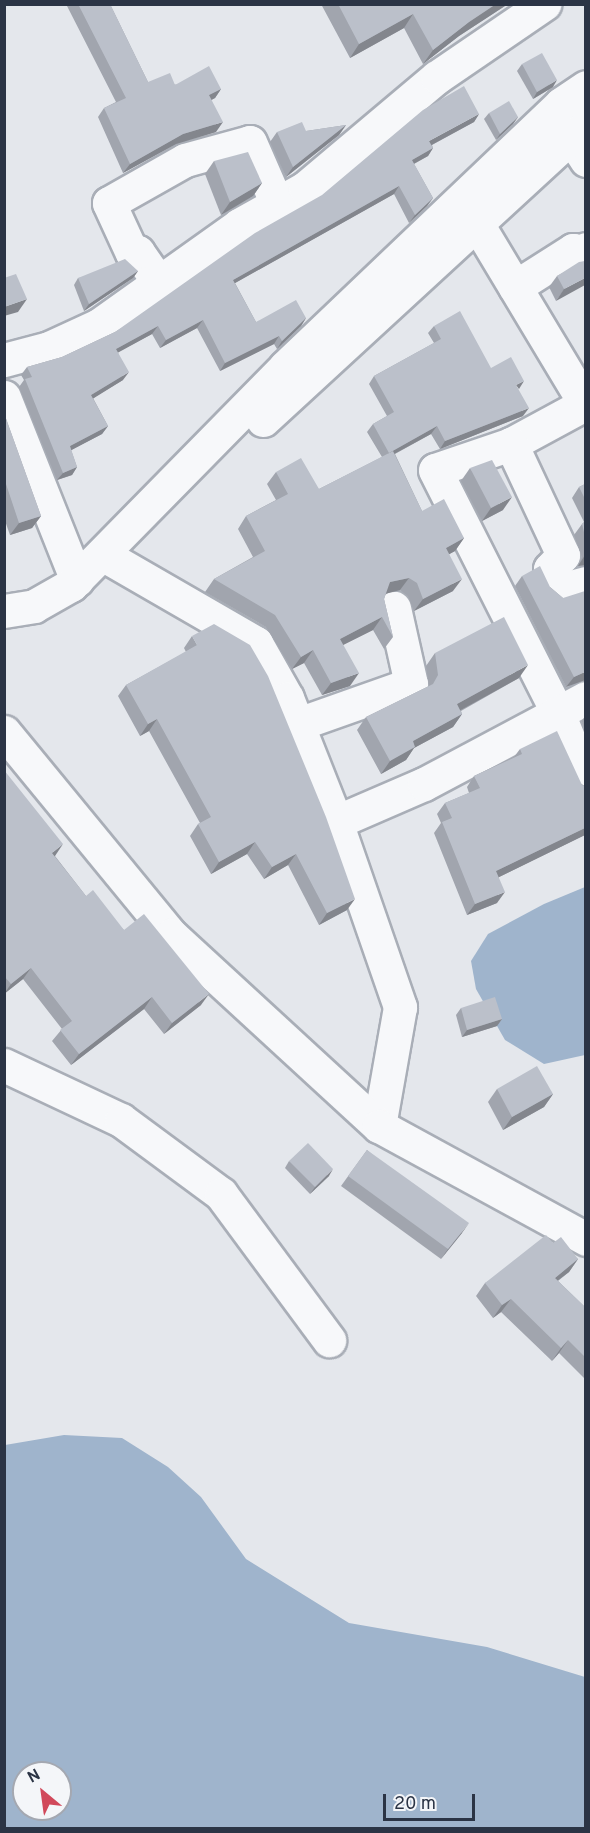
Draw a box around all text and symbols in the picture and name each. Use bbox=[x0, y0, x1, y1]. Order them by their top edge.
north arrow bbox=[12, 1761, 72, 1821]
text: N bbox=[24, 1765, 44, 1789]
scale bar bbox=[386, 1782, 478, 1820]
text: 20 m bbox=[394, 1793, 436, 1816]

